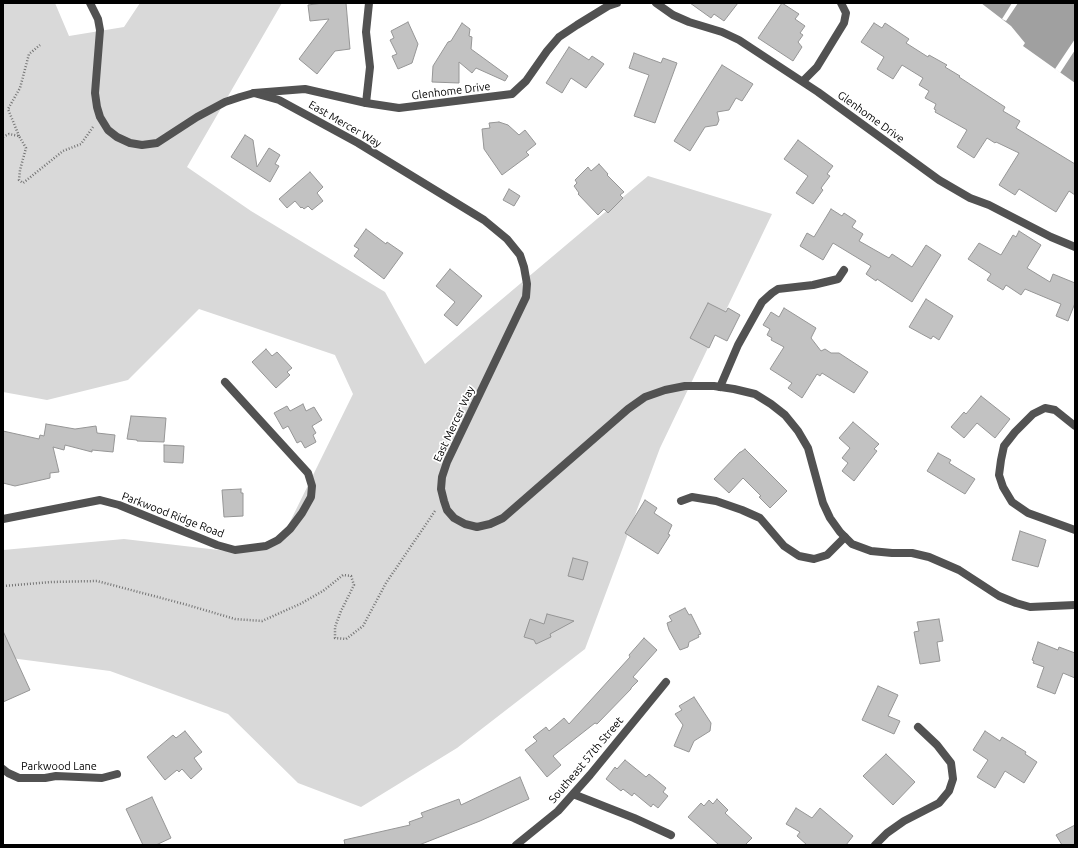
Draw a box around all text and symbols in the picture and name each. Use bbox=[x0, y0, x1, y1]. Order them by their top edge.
street label: Glenhome Drive bbox=[411, 80, 491, 102]
street label: Glenhome Drive bbox=[835, 88, 907, 146]
street label: East Mercer Way bbox=[306, 98, 384, 150]
street label: East Mercer Way bbox=[431, 384, 477, 464]
street label: Parkwood Ridge Road bbox=[120, 489, 226, 541]
street label: Southeast 57th Street bbox=[546, 714, 626, 806]
street label: Parkwood Lane bbox=[21, 759, 97, 773]

